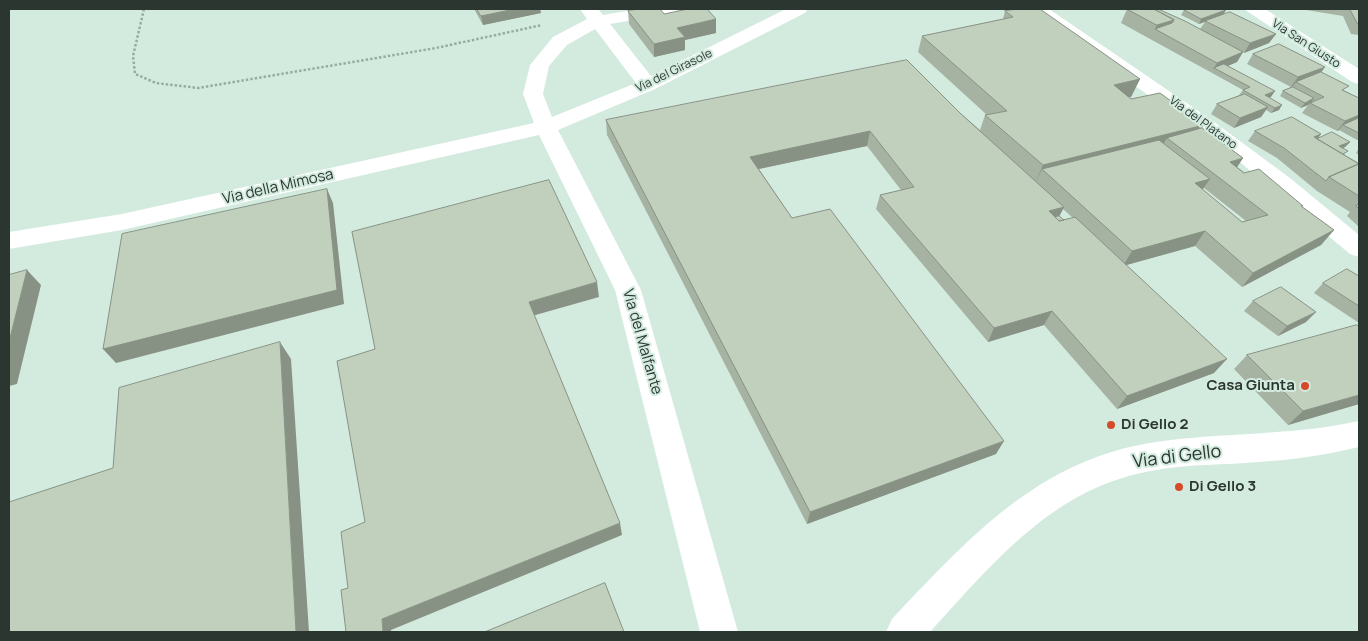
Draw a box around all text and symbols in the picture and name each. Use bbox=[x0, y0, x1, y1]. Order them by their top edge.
street label: Via San Giusto bbox=[1269, 16, 1343, 72]
street label: Via del Girasole bbox=[633, 46, 715, 96]
street label: Via del Platano bbox=[1166, 93, 1240, 153]
street label: Via della Mimosa bbox=[221, 165, 335, 209]
street label: Via del Malfante bbox=[618, 287, 666, 397]
place label: Casa Giunta bbox=[1206, 377, 1295, 395]
marker: Casa Giunta bbox=[1299, 380, 1311, 392]
place label: Di Gello 2 bbox=[1121, 416, 1188, 434]
marker: Di Gello 2 bbox=[1105, 419, 1117, 431]
street label: Via di Gello bbox=[1131, 441, 1223, 473]
place label: Di Gello 3 bbox=[1189, 478, 1256, 496]
marker: Di Gello 3 bbox=[1173, 481, 1185, 493]

